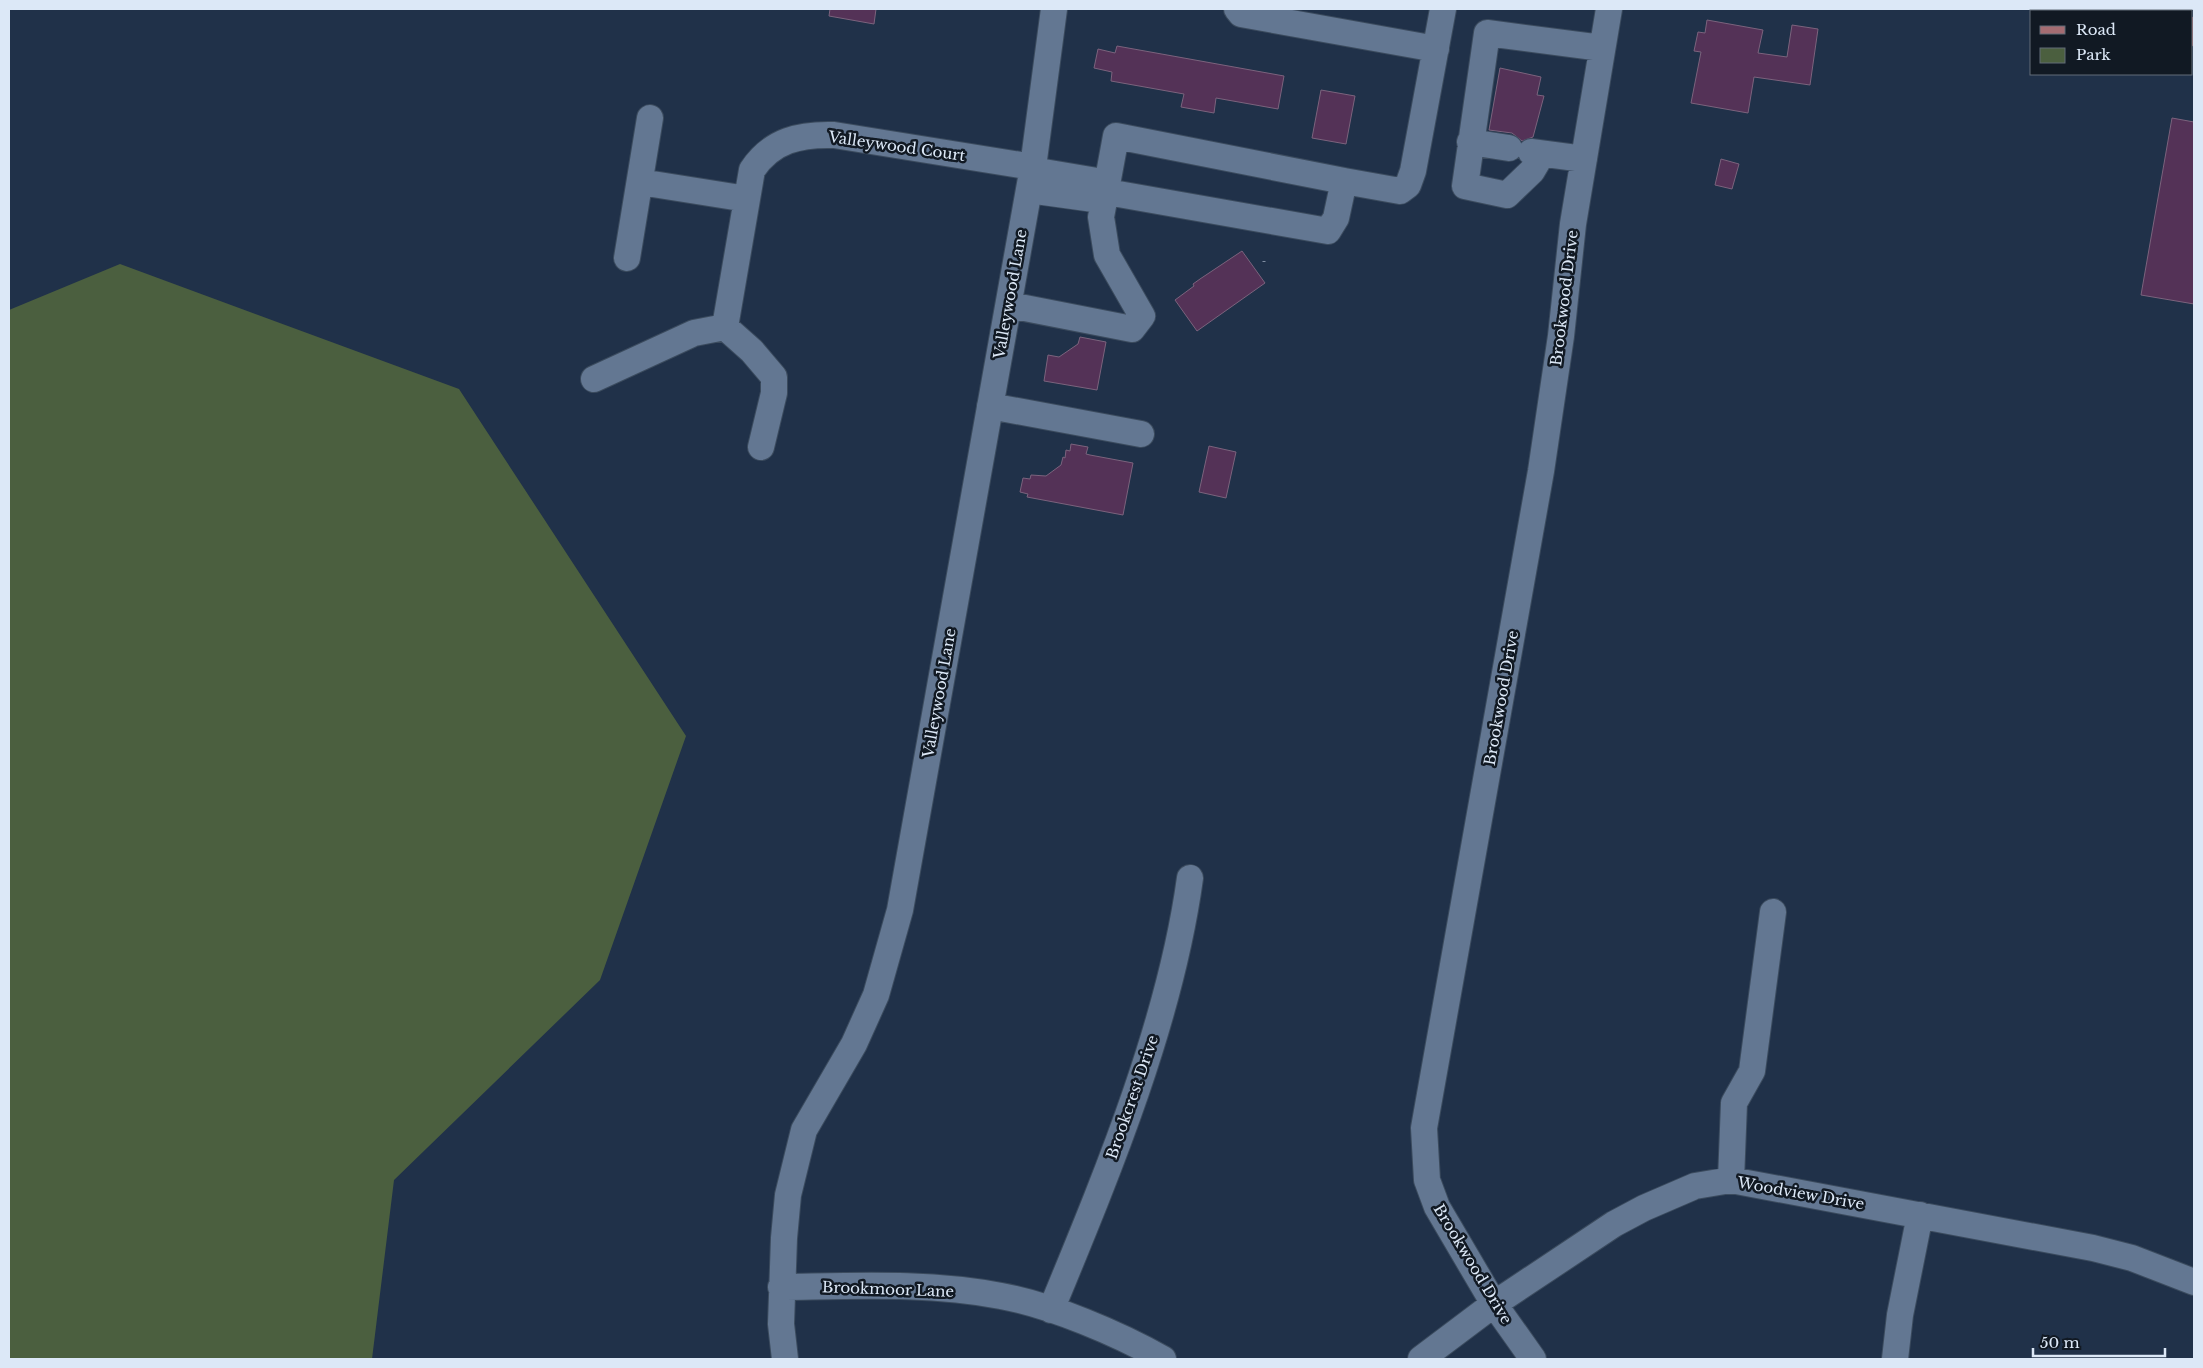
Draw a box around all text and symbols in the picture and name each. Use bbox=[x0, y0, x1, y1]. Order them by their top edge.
legend bbox=[2030, 10, 2193, 75]
text: Road bbox=[2076, 20, 2116, 39]
text: Park bbox=[2076, 45, 2112, 64]
street label: Valleywood Court bbox=[827, 127, 967, 165]
street label: Valleywood Lane bbox=[989, 228, 1031, 361]
street label: Brookwood Drive bbox=[1546, 229, 1582, 367]
street label: Valleywood Lane bbox=[918, 627, 960, 760]
street label: Brookwood Drive bbox=[1480, 629, 1522, 767]
street label: Brookcrest Drive bbox=[1102, 1032, 1162, 1162]
street label: Woodview Drive bbox=[1735, 1172, 1866, 1213]
street label: Brookwood Drive bbox=[1430, 1200, 1516, 1328]
street label: Brookmoor Lane bbox=[822, 1277, 954, 1301]
scale bar bbox=[2033, 1326, 2166, 1358]
text: 50 m bbox=[2040, 1333, 2080, 1352]

